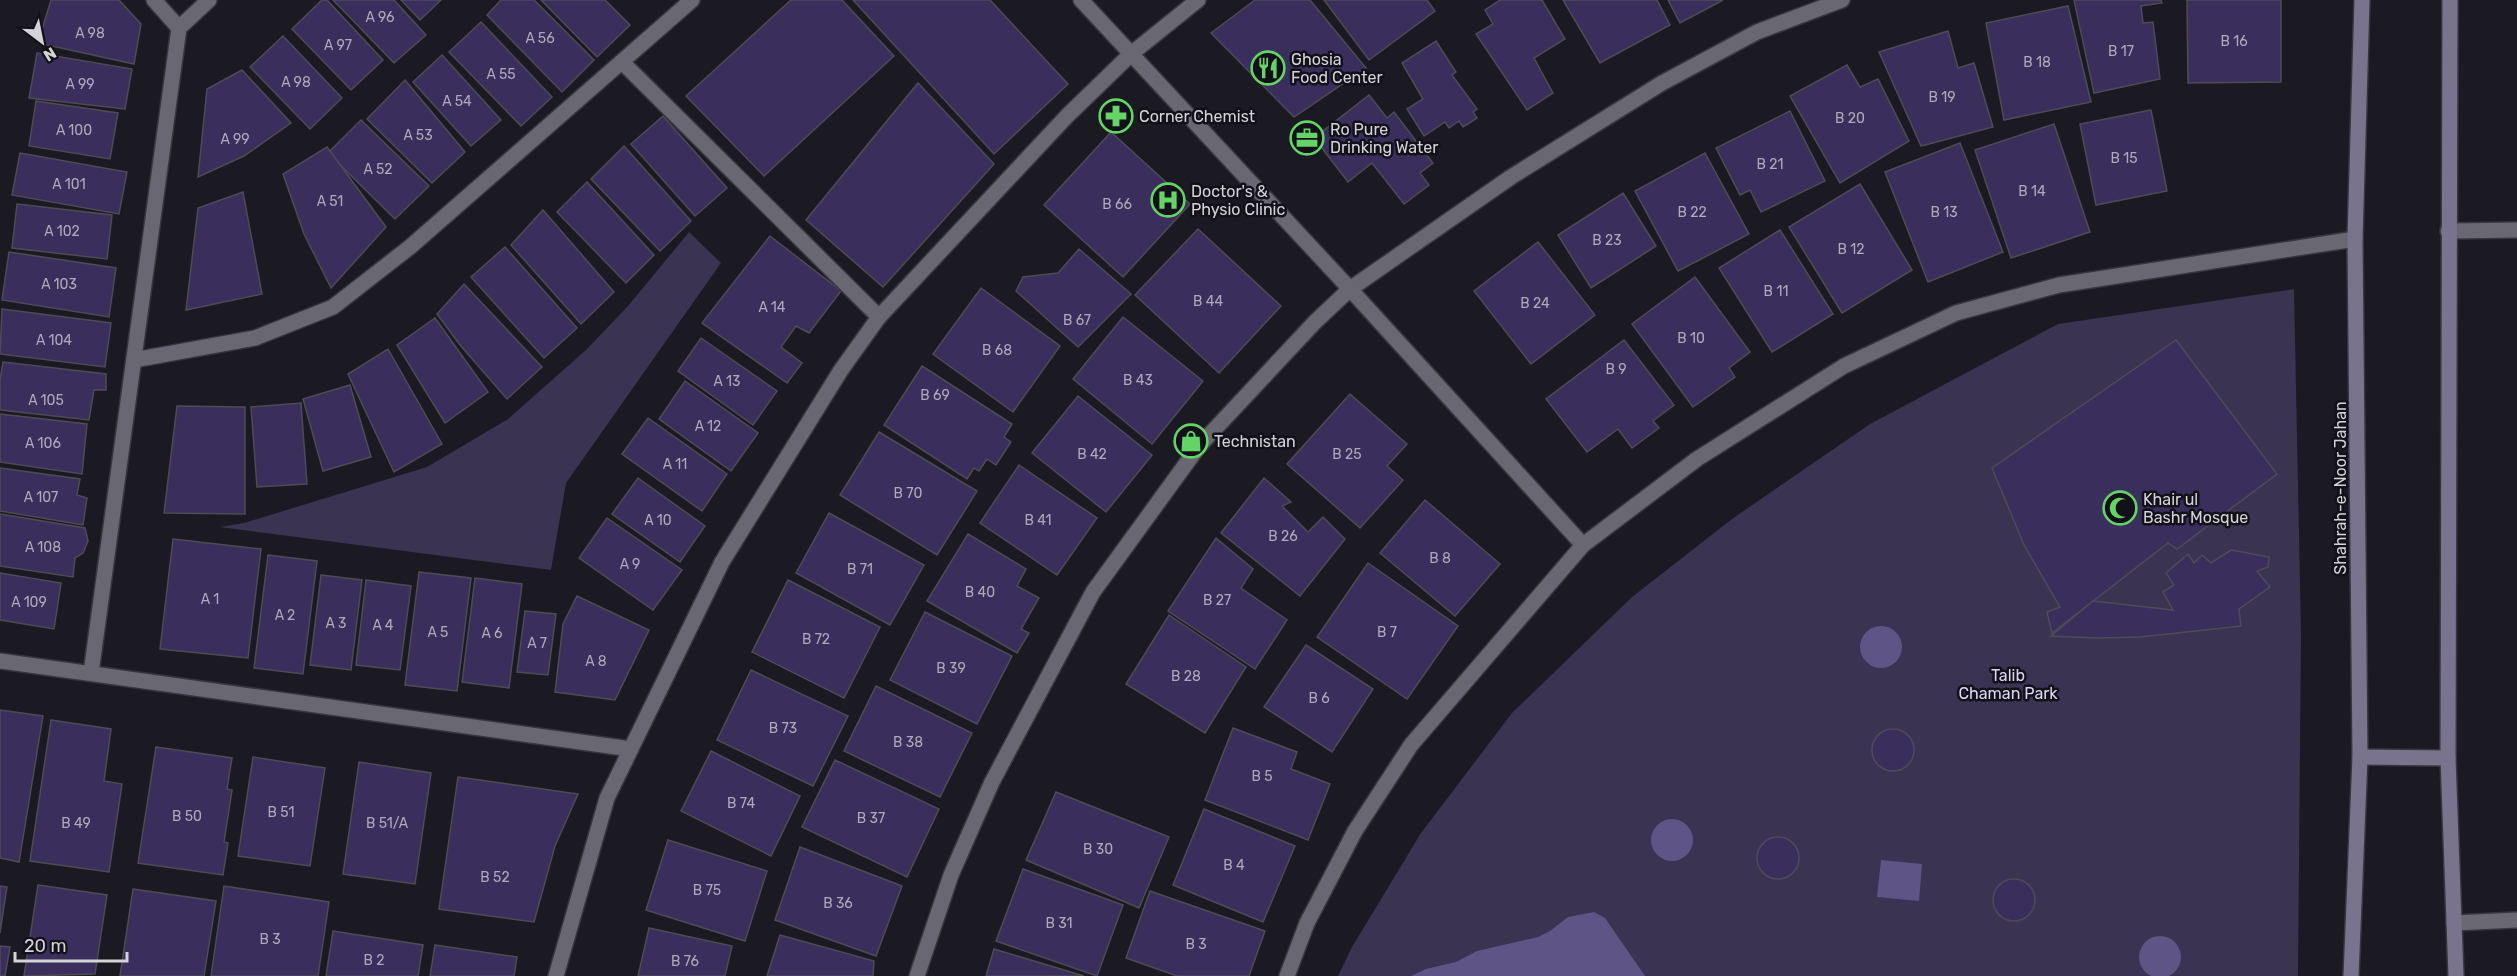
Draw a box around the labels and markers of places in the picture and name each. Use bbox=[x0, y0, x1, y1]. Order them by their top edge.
restaurant icon: Ghosia Food Center bbox=[1250, 50, 1286, 86]
place label: Ghosia Food Center bbox=[1291, 50, 1382, 87]
pharmacy icon: Corner Chemist bbox=[1098, 98, 1134, 134]
place label: Corner Chemist bbox=[1139, 107, 1255, 126]
office icon: Ro Pure Drinking Water bbox=[1289, 120, 1325, 156]
place label: Ro Pure Drinking Water bbox=[1330, 120, 1438, 157]
hospital icon: Doctor's & Physio Clinic bbox=[1150, 182, 1186, 218]
place label: Doctor's & Physio Clinic bbox=[1191, 182, 1285, 219]
shop icon: Technistan bbox=[1173, 423, 1209, 459]
place label: Technistan bbox=[1214, 432, 1296, 451]
mosque icon: Khair ul Bashr Mosque bbox=[2102, 490, 2138, 526]
place label: Khair ul Bashr Mosque bbox=[2143, 490, 2248, 527]

